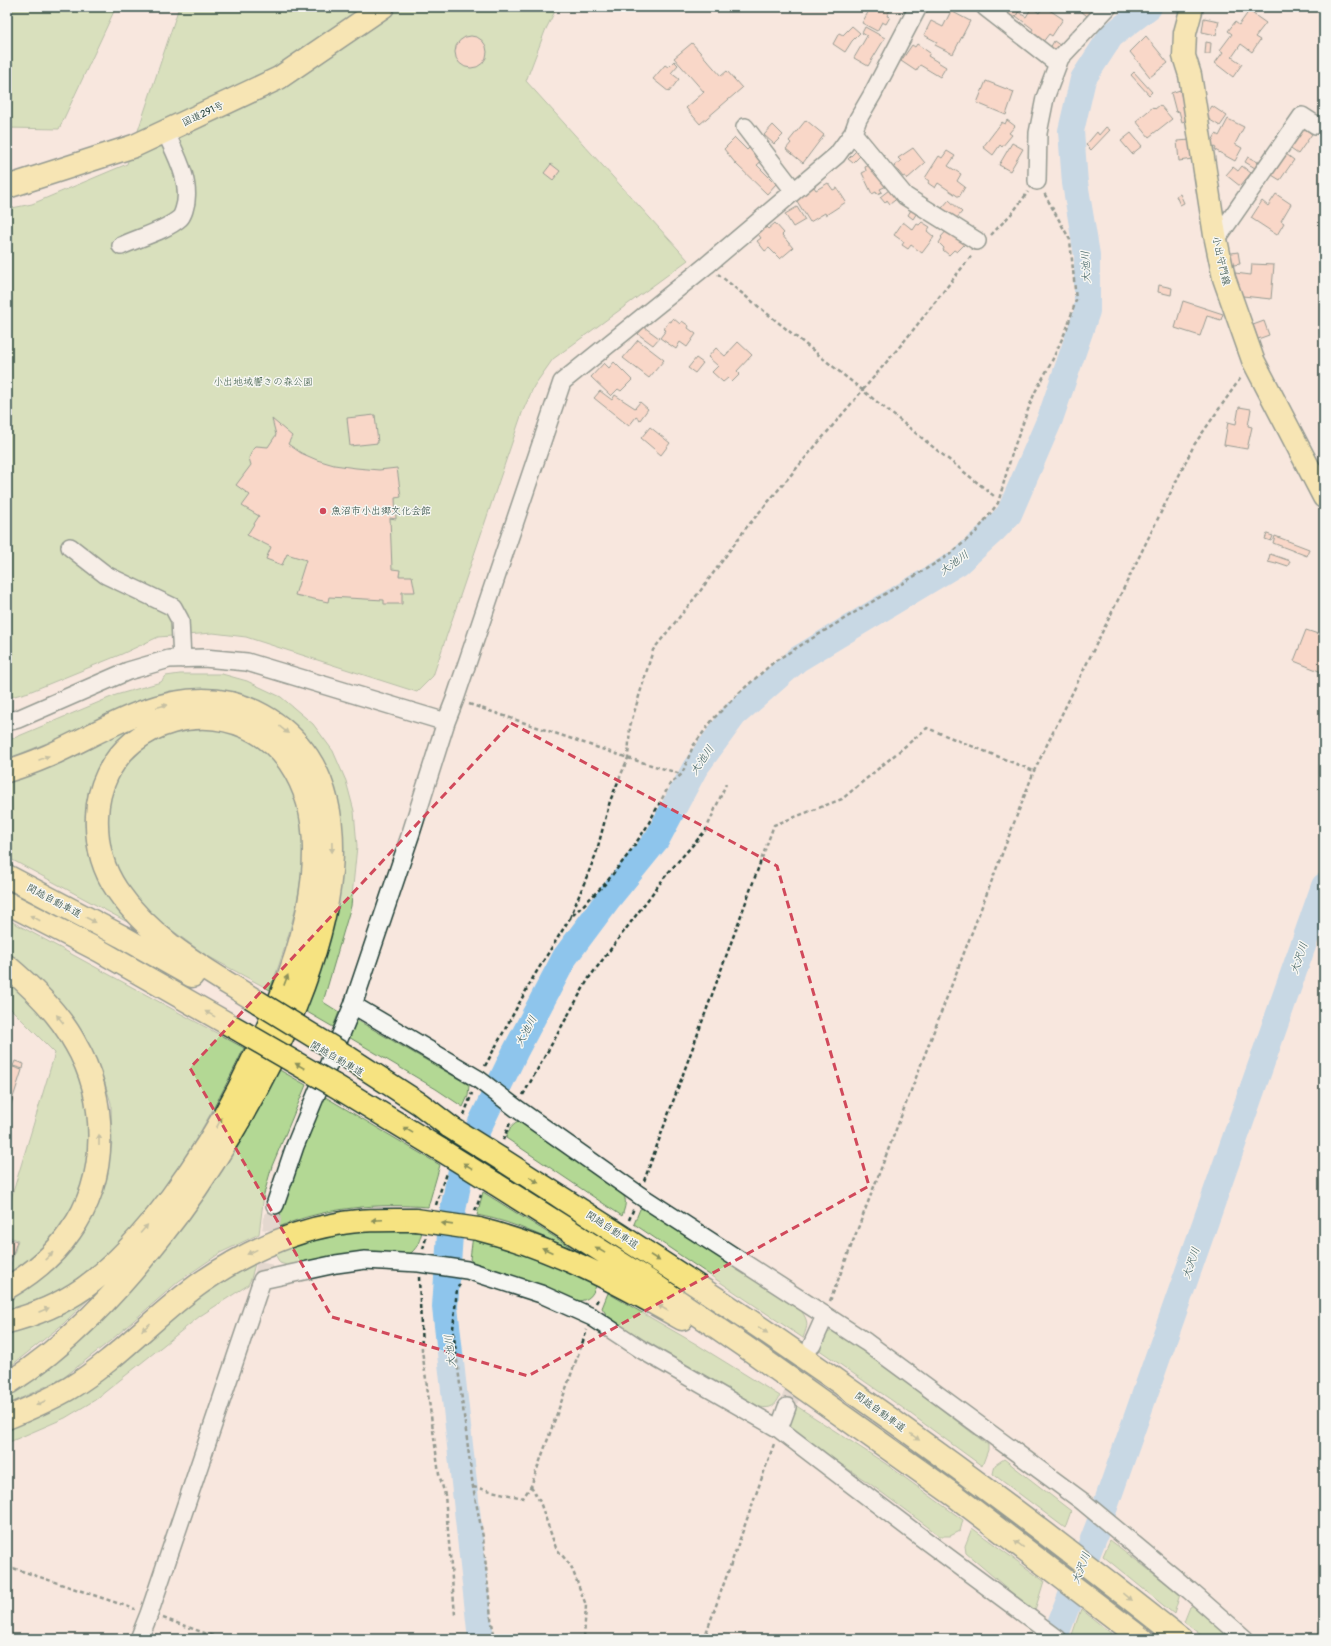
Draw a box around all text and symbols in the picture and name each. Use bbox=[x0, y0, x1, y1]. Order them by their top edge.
street label: 国道291号 bbox=[180, 99, 226, 129]
street label: 小出守門線 bbox=[1210, 235, 1232, 287]
water label: 大池川 bbox=[1079, 250, 1093, 284]
park label: 小出地域響きの森公園 bbox=[213, 376, 313, 388]
place label: 魚沼市小出郷文化会館 bbox=[331, 505, 431, 517]
marker: 魚沼市小出郷文化会館 bbox=[318, 506, 328, 516]
water label: 大池川 bbox=[937, 548, 971, 578]
one-way arrow bbox=[156, 702, 169, 708]
one-way arrow bbox=[279, 726, 290, 735]
water label: 大池川 bbox=[687, 743, 717, 777]
one-way arrow bbox=[38, 755, 49, 761]
one-way arrow bbox=[329, 841, 335, 854]
street label: 関越自動車道 bbox=[25, 882, 83, 920]
one-way arrow bbox=[29, 914, 41, 921]
one-way arrow bbox=[85, 917, 97, 924]
water label: 大沢川 bbox=[1287, 940, 1311, 976]
one-way arrow bbox=[284, 974, 290, 986]
one-way arrow bbox=[204, 1010, 216, 1017]
one-way arrow bbox=[55, 1013, 64, 1024]
water label: 大池川 bbox=[513, 1013, 539, 1049]
street label: 関越自動車道 bbox=[308, 1039, 366, 1079]
one-way arrow bbox=[294, 1062, 306, 1069]
one-way arrow bbox=[216, 1117, 223, 1129]
one-way arrow bbox=[402, 1126, 414, 1133]
one-way arrow bbox=[96, 1133, 102, 1146]
one-way arrow bbox=[462, 1163, 474, 1170]
one-way arrow bbox=[529, 1176, 539, 1184]
street label: 関越自動車道 bbox=[584, 1209, 640, 1251]
one-way arrow bbox=[370, 1217, 383, 1223]
one-way arrow bbox=[441, 1221, 453, 1227]
one-way arrow bbox=[140, 1224, 149, 1235]
water label: 大沢川 bbox=[1179, 1245, 1203, 1281]
one-way arrow bbox=[541, 1247, 552, 1253]
one-way arrow bbox=[594, 1247, 606, 1254]
one-way arrow bbox=[246, 1249, 258, 1255]
one-way arrow bbox=[44, 1251, 54, 1261]
one-way arrow bbox=[649, 1254, 661, 1261]
one-way arrow bbox=[657, 1305, 669, 1312]
one-way arrow bbox=[38, 1307, 50, 1313]
one-way arrow bbox=[141, 1323, 152, 1332]
one-way arrow bbox=[758, 1326, 768, 1334]
water label: 大池川 bbox=[442, 1334, 458, 1368]
street label: 関越自動車道 bbox=[852, 1390, 908, 1434]
one-way arrow bbox=[36, 1400, 47, 1406]
one-way arrow bbox=[910, 1433, 920, 1441]
one-way arrow bbox=[1013, 1540, 1024, 1548]
water label: 大沢川 bbox=[1069, 1550, 1093, 1586]
one-way arrow bbox=[1122, 1592, 1133, 1601]

